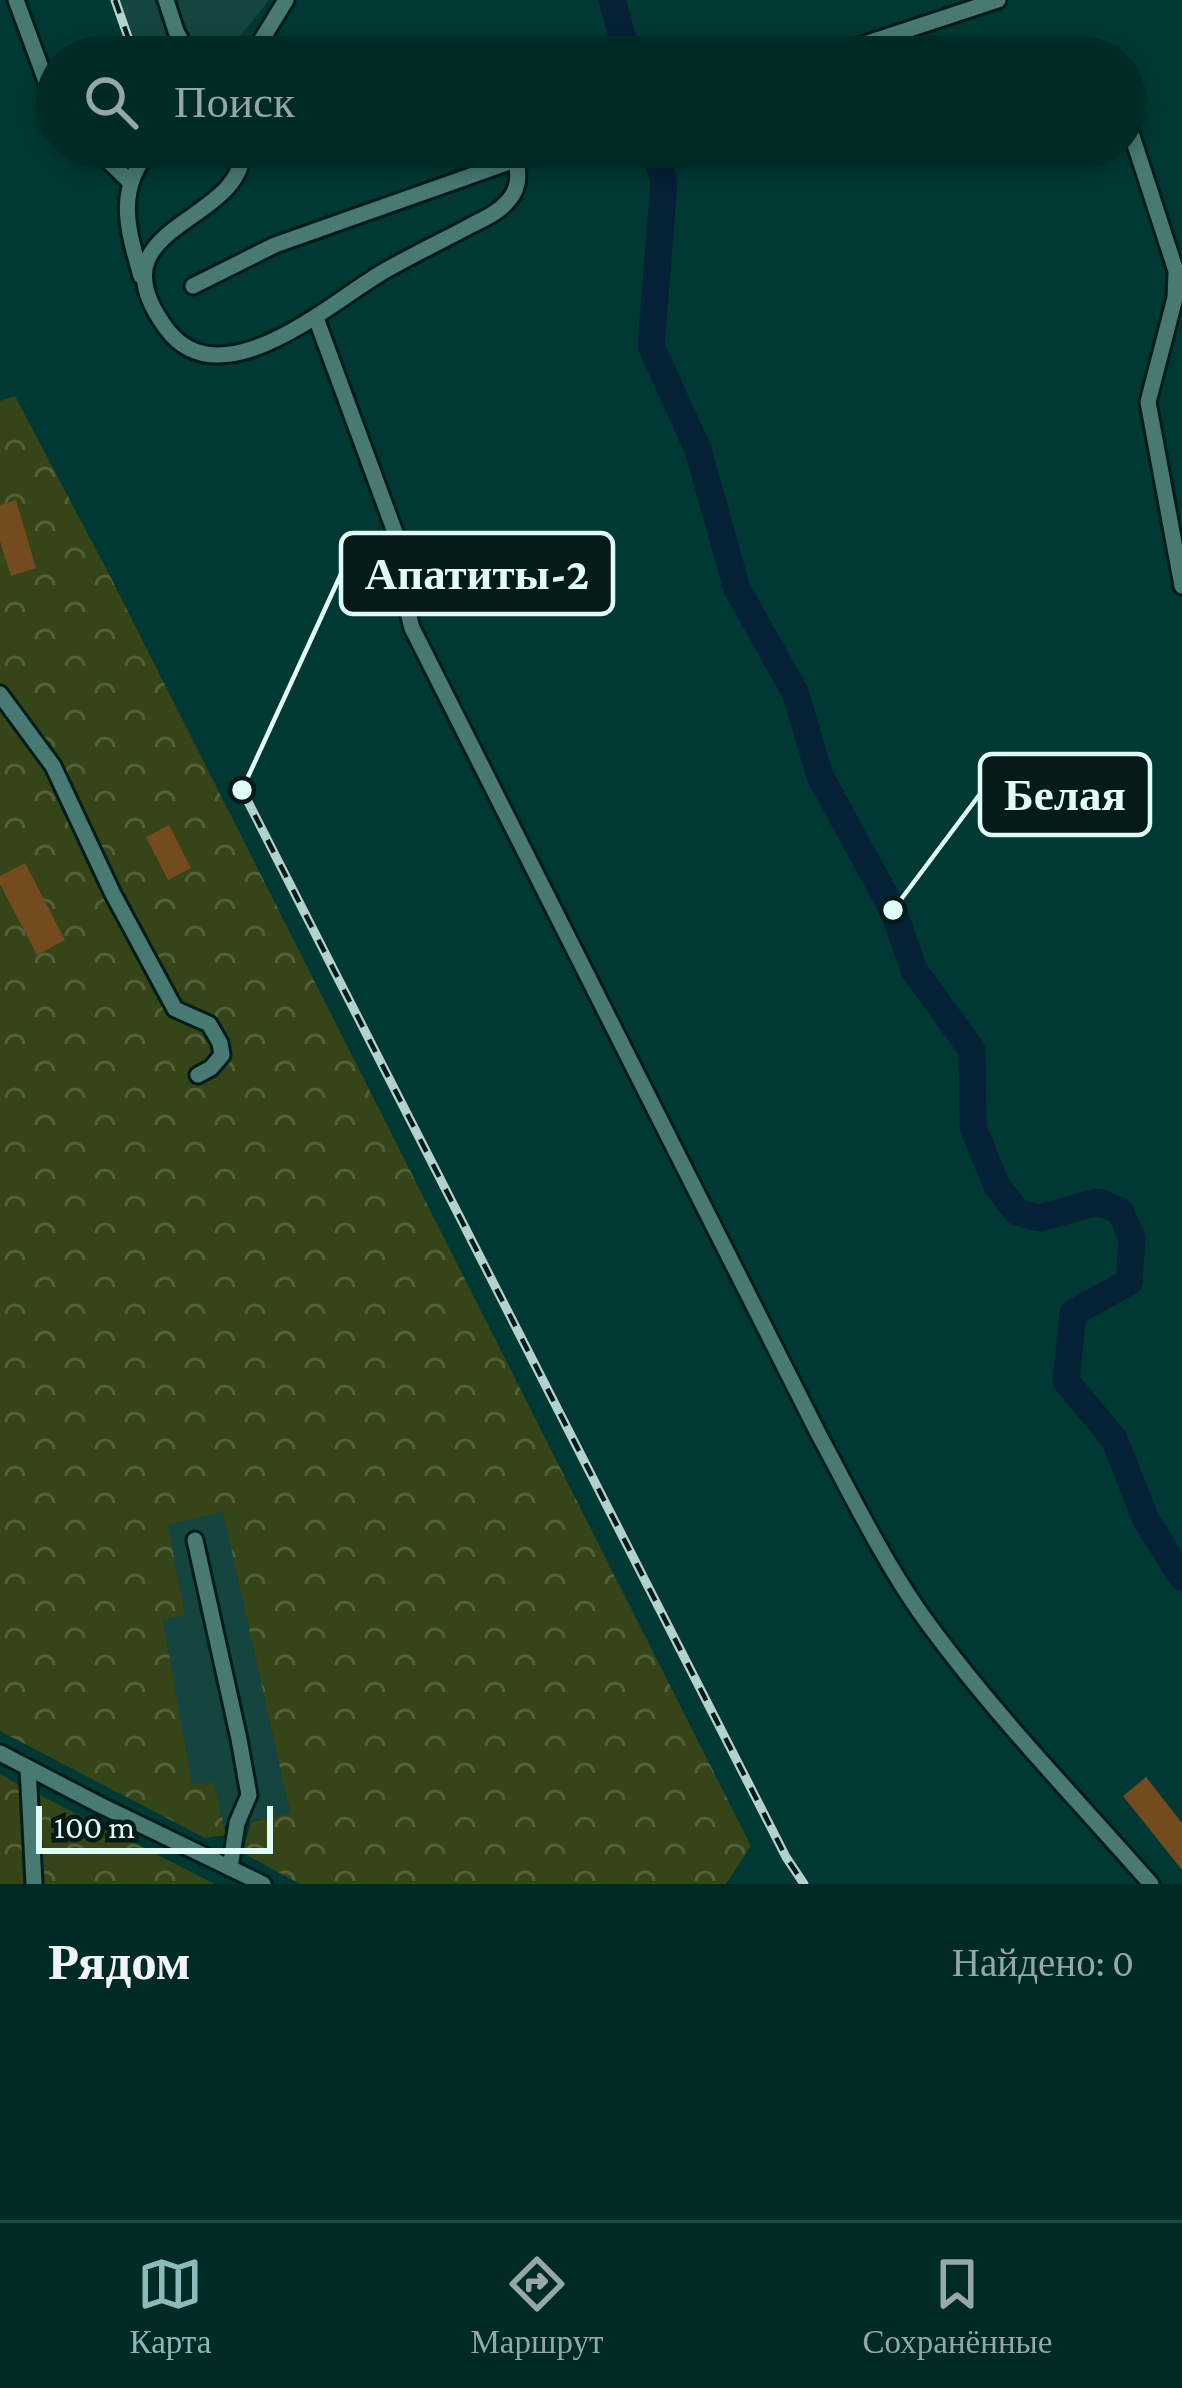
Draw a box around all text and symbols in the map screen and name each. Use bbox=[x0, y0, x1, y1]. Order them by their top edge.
search box bbox=[36, 36, 1146, 168]
icon: search bbox=[78, 69, 144, 135]
text: Поиск bbox=[174, 77, 295, 127]
callout: Апатиты-2 bbox=[341, 533, 613, 614]
text: Апатиты-2 bbox=[365, 549, 589, 599]
callout: Белая bbox=[980, 754, 1150, 835]
text: Белая bbox=[1004, 770, 1126, 820]
scale bar bbox=[36, 1800, 273, 1853]
text: 100 m bbox=[54, 1808, 135, 1845]
text: Рядом bbox=[48, 1933, 191, 1990]
text: Найдено: 0 bbox=[952, 1941, 1134, 1984]
tab: Карта bbox=[130, 2251, 211, 2361]
tab: Маршрут bbox=[471, 2251, 603, 2361]
tab: Сохранённые bbox=[863, 2251, 1052, 2361]

